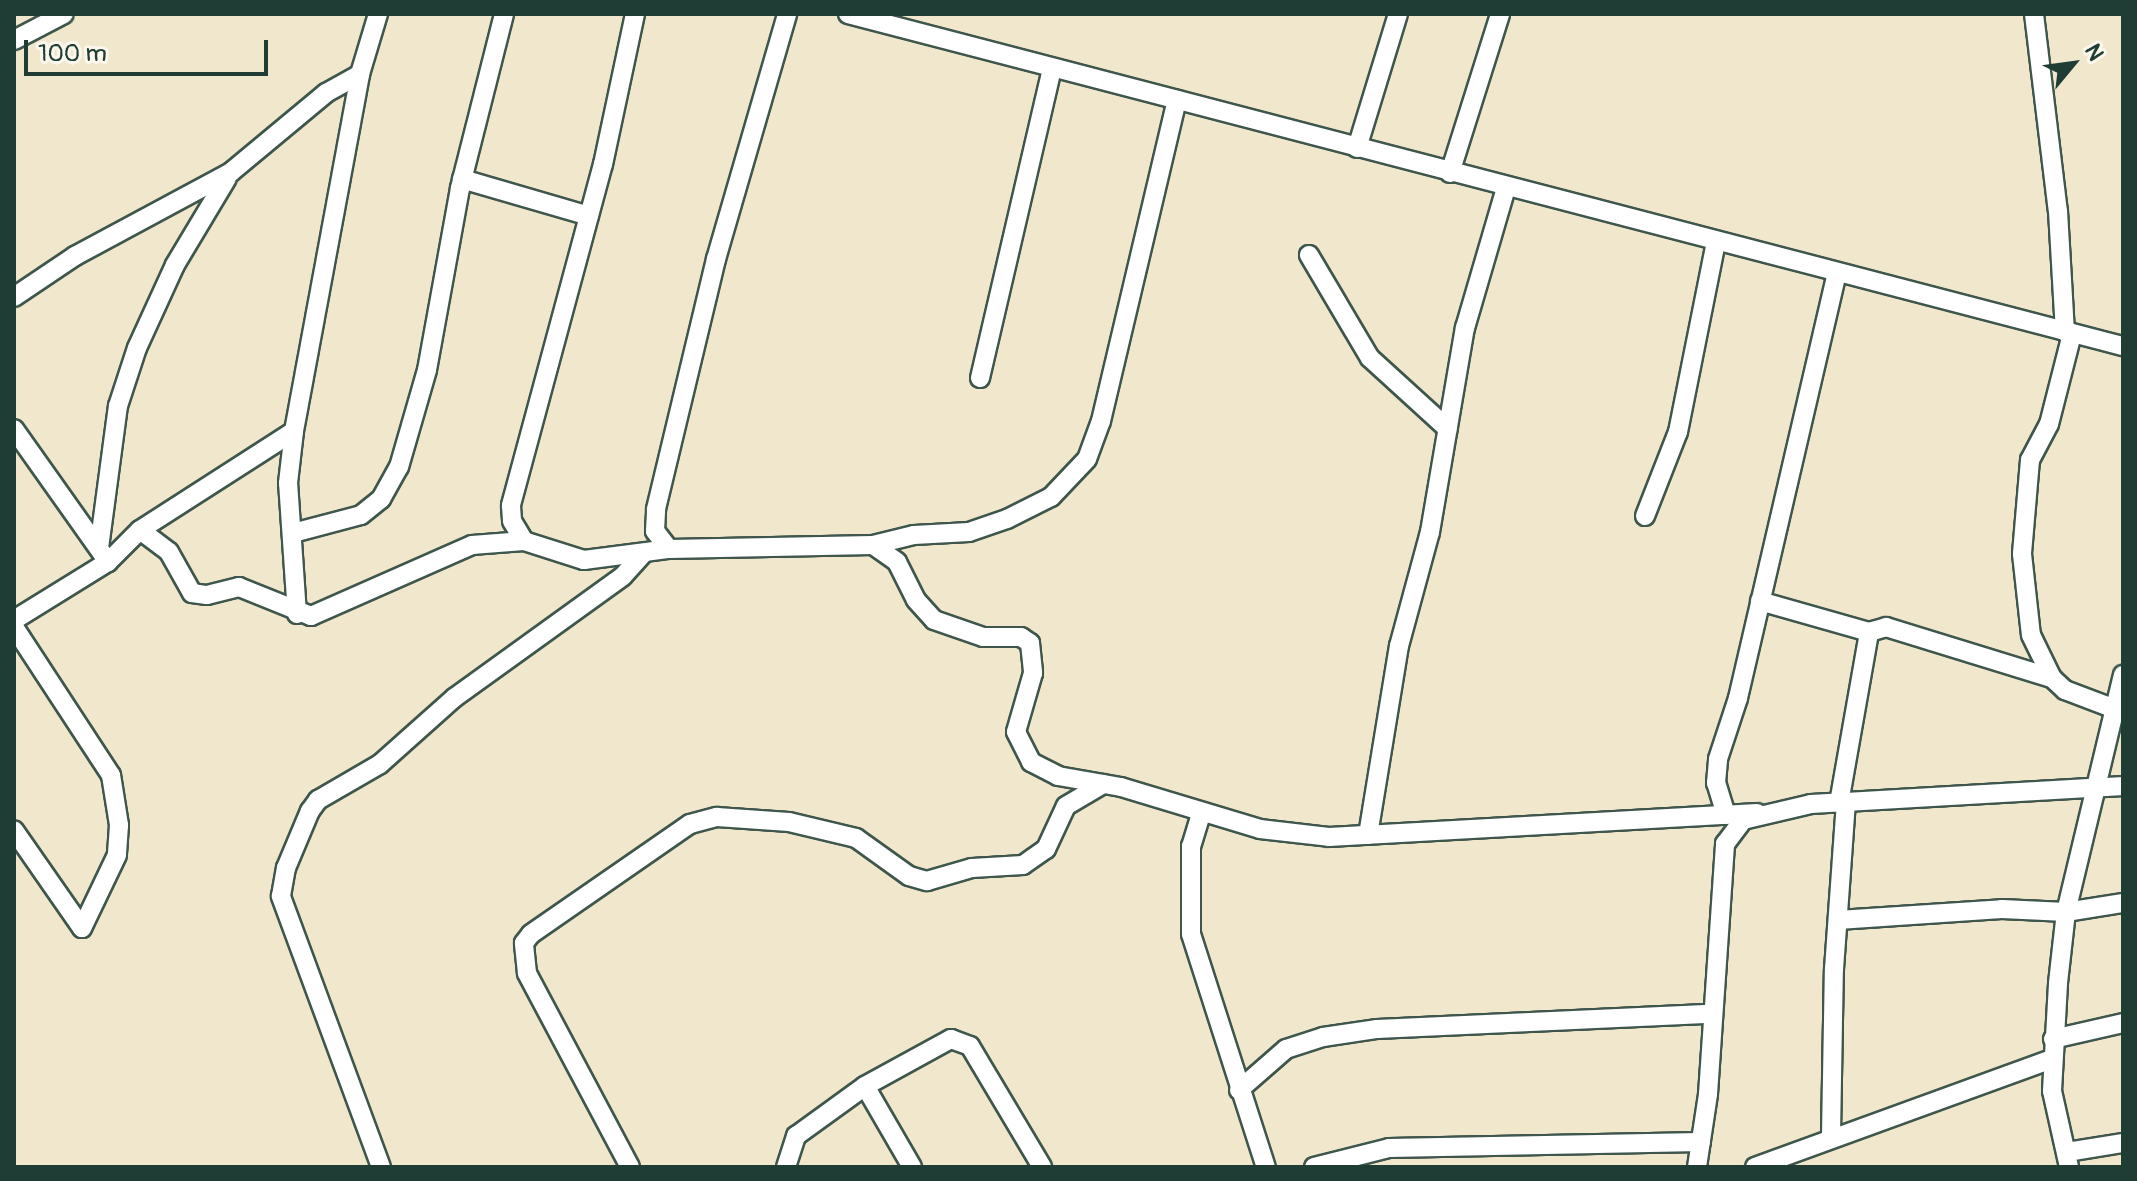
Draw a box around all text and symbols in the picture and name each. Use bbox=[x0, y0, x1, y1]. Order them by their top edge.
scale bar bbox=[28, 24, 272, 74]
north arrow bbox=[2033, 24, 2113, 104]
text: 100 m bbox=[38, 39, 107, 68]
text: N bbox=[2078, 39, 2110, 66]

